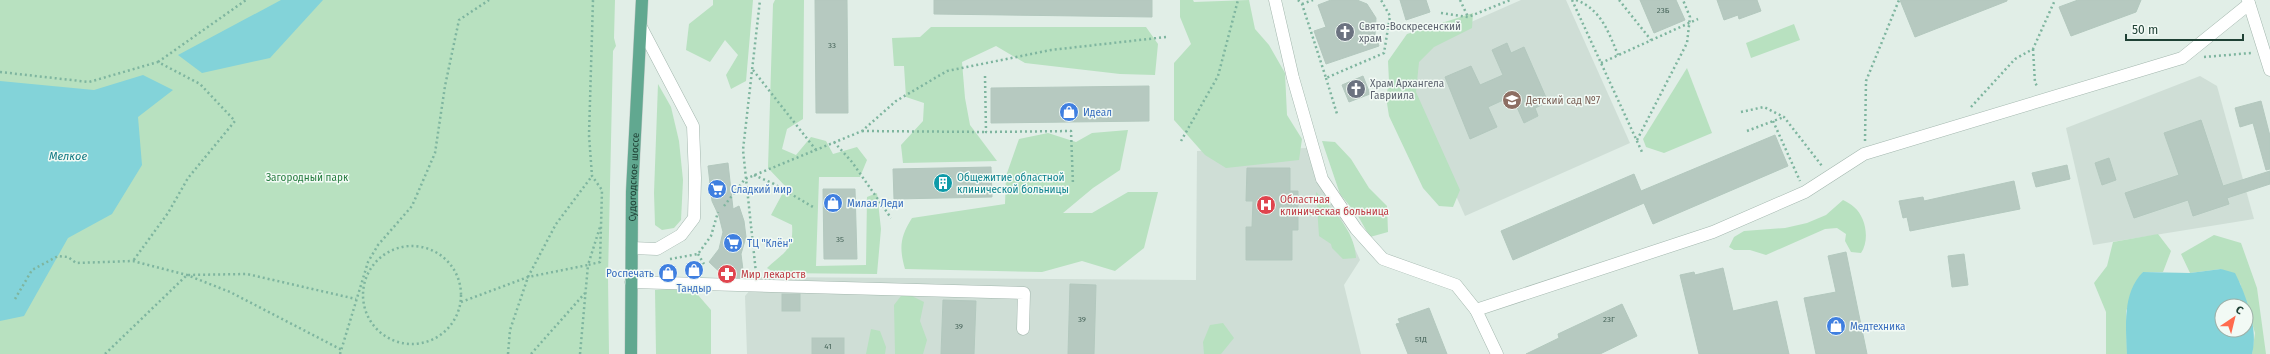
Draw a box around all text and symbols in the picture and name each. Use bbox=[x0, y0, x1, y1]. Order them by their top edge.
house number: 23Б bbox=[1657, 6, 1670, 15]
scale bar bbox=[2126, 16, 2243, 42]
church icon: Свято-Воскресенский храм bbox=[1334, 21, 1356, 43]
place label: Свято-Воскресенский храм bbox=[1359, 21, 1461, 45]
text: 50 m bbox=[2132, 23, 2158, 37]
house number: 33 bbox=[828, 41, 836, 50]
church icon: Храм Архангела Гавриила bbox=[1345, 78, 1367, 100]
place label: Храм Архангела Гавриила bbox=[1370, 78, 1444, 102]
school or university icon: Детский сад №7 bbox=[1501, 89, 1523, 111]
place label: Детский сад №7 bbox=[1525, 95, 1601, 107]
shop icon: Идеал bbox=[1058, 101, 1080, 123]
place label: Идеал bbox=[1083, 107, 1112, 119]
street label: Судогодское шоссе bbox=[627, 132, 642, 222]
water label: Мелкое bbox=[49, 150, 87, 163]
park label: Загородный парк bbox=[266, 172, 349, 184]
building icon: Общежитие областной клинической больницы bbox=[932, 172, 954, 194]
place label: Общежитие областной клинической больницы bbox=[957, 172, 1069, 196]
supermarket icon: Сладкий мир bbox=[706, 178, 728, 200]
place label: Сладкий мир bbox=[731, 184, 792, 196]
shop icon: Милая Леди bbox=[822, 192, 844, 214]
hospital icon: Областная клиническая больница bbox=[1255, 194, 1277, 216]
place label: Областная клиническая больница bbox=[1280, 194, 1389, 218]
place label: Милая Леди bbox=[847, 198, 904, 210]
supermarket icon: ТЦ "Клён" bbox=[722, 232, 744, 254]
house number: 35 bbox=[836, 235, 844, 244]
place label: ТЦ "Клён" bbox=[747, 237, 792, 250]
shop icon: Тандыр bbox=[683, 259, 705, 281]
shop icon: Роспечать bbox=[657, 262, 679, 284]
pharmacy icon: Мир лекарств bbox=[716, 263, 738, 285]
place label: Роспечать bbox=[606, 268, 654, 280]
place label: Мир лекарств bbox=[741, 269, 806, 281]
place label: Тандыр bbox=[677, 283, 712, 295]
north arrow bbox=[2214, 298, 2254, 338]
text: С bbox=[2233, 303, 2246, 318]
house number: 39 bbox=[1078, 315, 1086, 324]
house number: 23Г bbox=[1603, 315, 1615, 324]
shop icon: Медтехника bbox=[1825, 315, 1847, 337]
place label: Медтехника bbox=[1850, 321, 1906, 333]
house number: 39 bbox=[955, 322, 963, 331]
house number: 51Д bbox=[1415, 335, 1427, 344]
house number: 41 bbox=[824, 342, 832, 351]

